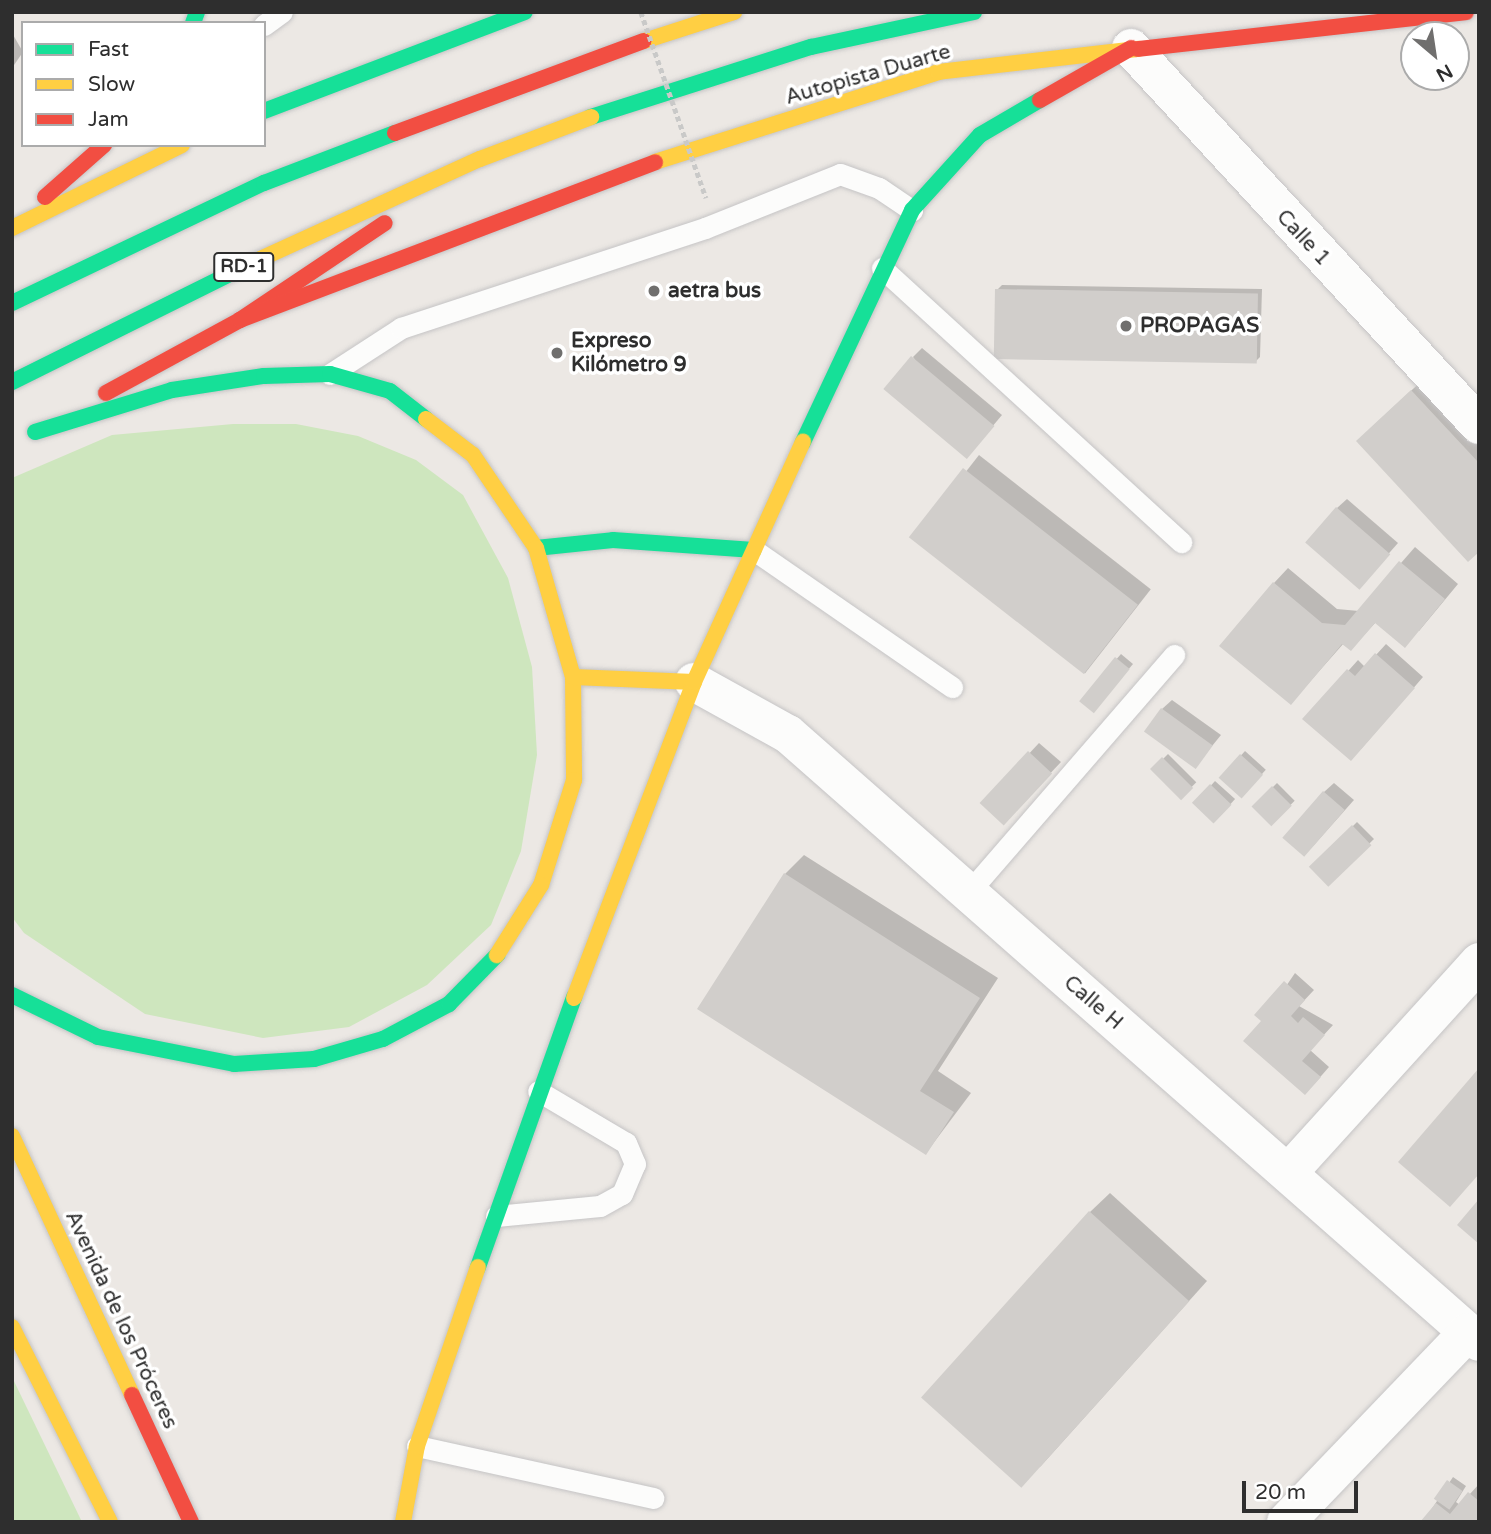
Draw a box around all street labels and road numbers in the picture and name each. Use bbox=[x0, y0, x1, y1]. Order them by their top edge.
street label: Autopista Duarte bbox=[783, 39, 953, 111]
street label: Calle 1 bbox=[1271, 205, 1335, 271]
road number: RD-1 bbox=[212, 252, 276, 282]
street label: Calle H bbox=[1058, 971, 1128, 1035]
street label: Avenida de los Próceres bbox=[59, 1207, 183, 1433]

